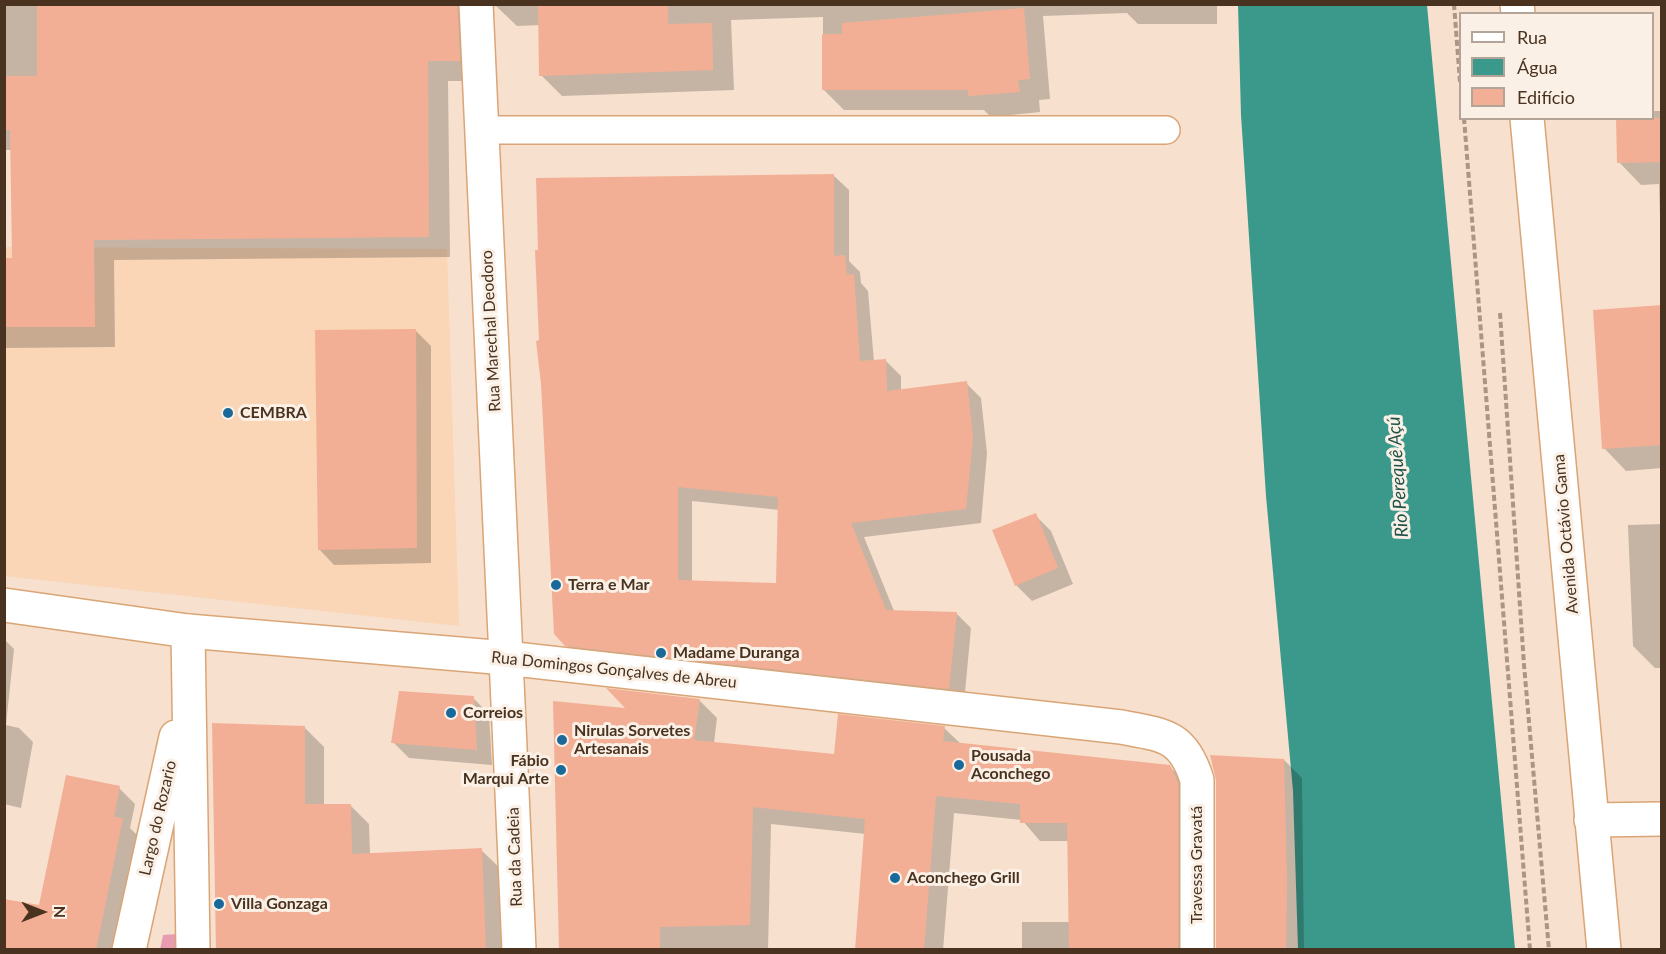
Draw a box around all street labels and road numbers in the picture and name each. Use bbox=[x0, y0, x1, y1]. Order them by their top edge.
street label: Rua Marechal Deodoro bbox=[477, 250, 505, 412]
street label: Avenida Octávio Gama bbox=[1549, 453, 1583, 615]
street label: Rua Domingos Gonçalves de Abreu bbox=[490, 648, 738, 692]
street label: Largo do Rozario bbox=[135, 759, 181, 877]
street label: Travessa Gravatá bbox=[1187, 806, 1207, 924]
street label: Rua da Cadeia bbox=[504, 807, 526, 907]

